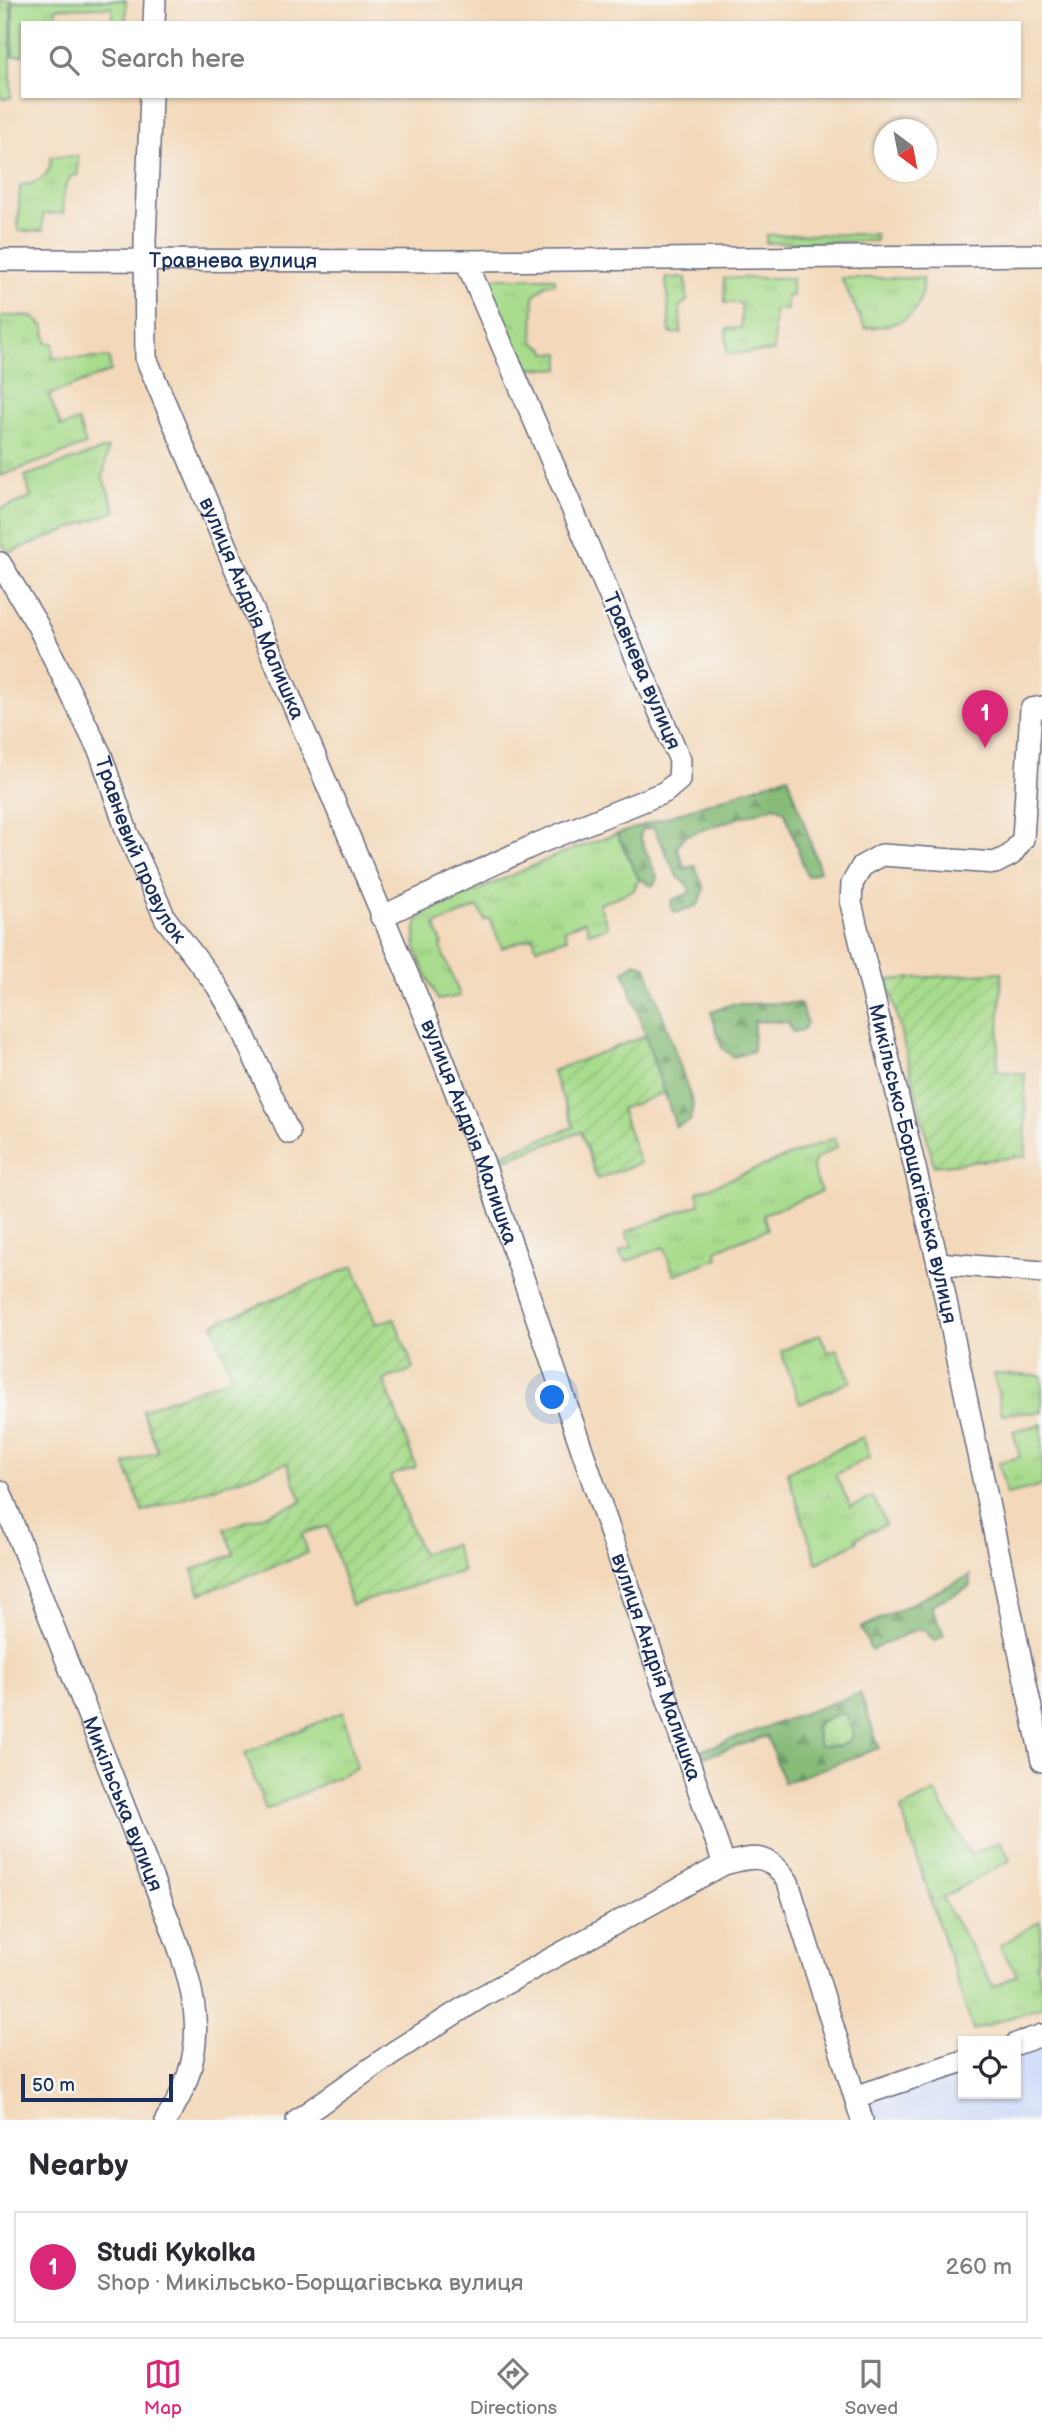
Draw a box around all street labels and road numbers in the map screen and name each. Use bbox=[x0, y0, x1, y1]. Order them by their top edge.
street label: Травнева вулиця bbox=[149, 248, 317, 273]
street label: вулиця Андрія Малишка bbox=[194, 493, 311, 724]
street label: Травнева вулиця bbox=[598, 589, 686, 753]
street label: Травневий провулок bbox=[90, 753, 192, 948]
street label: Микільсько-Борщагівська вулиця bbox=[863, 1001, 963, 1326]
street label: вулиця Андрія Малишка bbox=[416, 1015, 523, 1248]
street label: вулиця Андрія Малишка bbox=[606, 1550, 707, 1785]
street label: Микільська вулиця bbox=[77, 1713, 169, 1895]

